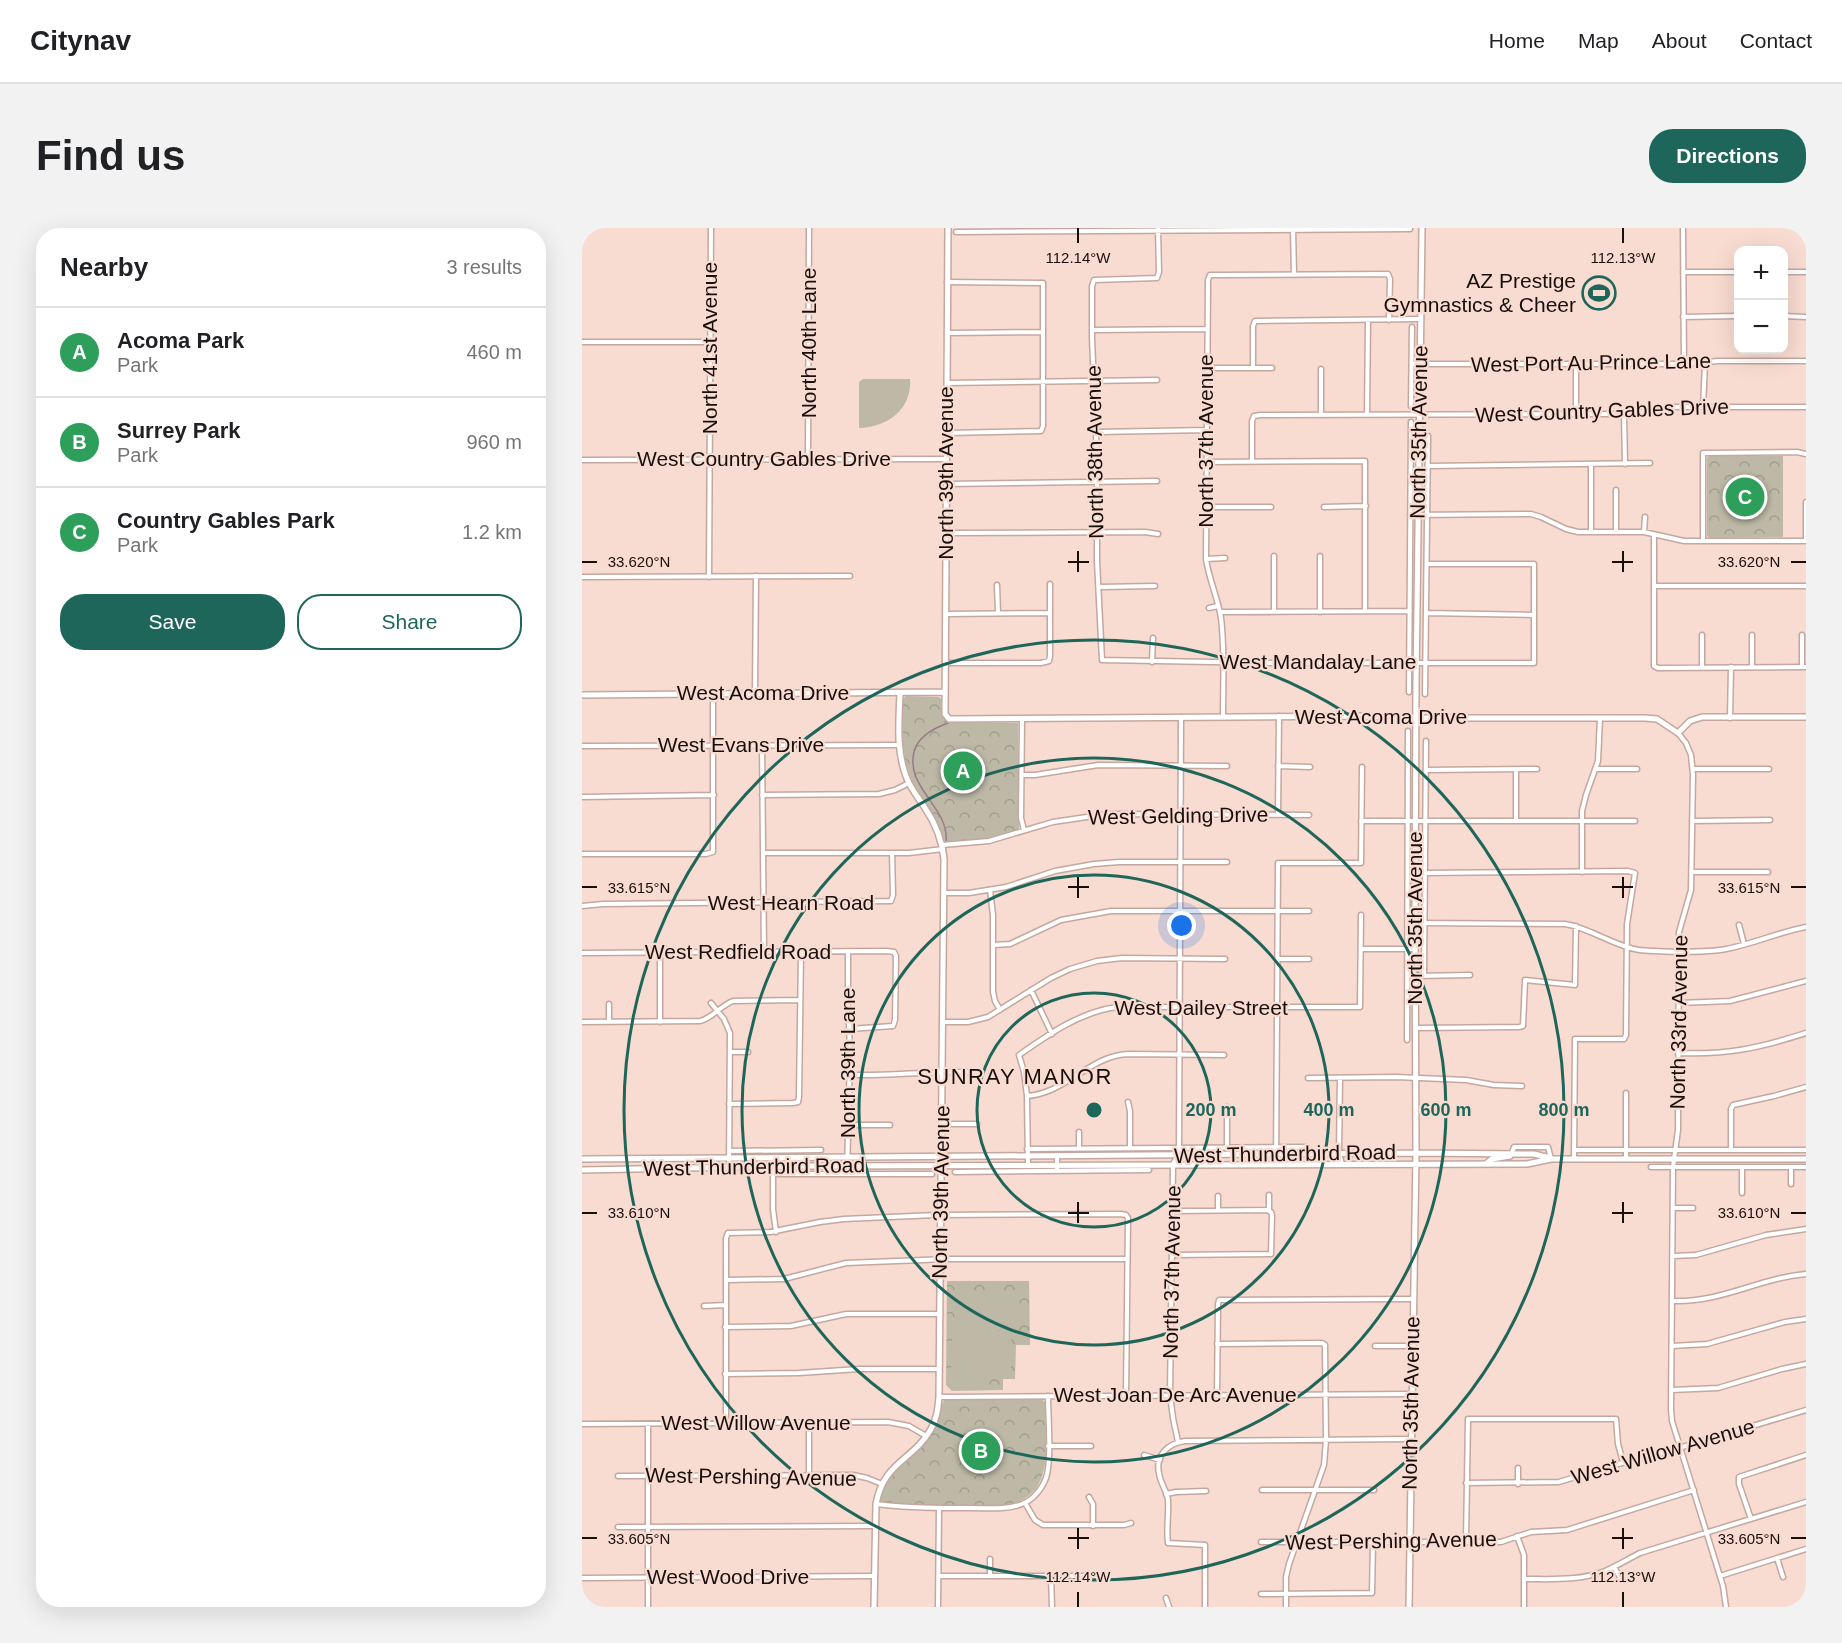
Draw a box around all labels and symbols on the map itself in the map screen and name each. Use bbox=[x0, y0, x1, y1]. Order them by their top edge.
text: 112.14°W bbox=[1046, 249, 1111, 266]
text: 112.13°W bbox=[1591, 249, 1656, 266]
street label: North 41st Avenue bbox=[698, 262, 721, 434]
street label: North 40th Lane bbox=[797, 268, 820, 418]
place label: AZ Prestige Gymnastics & Cheer bbox=[1383, 269, 1576, 316]
sports icon: AZ Prestige Gymnastics & Cheer bbox=[1581, 275, 1617, 311]
street label: North 35th Avenue bbox=[1405, 345, 1432, 519]
street label: West Port Au Prince Lane bbox=[1471, 349, 1711, 376]
street label: North 37th Avenue bbox=[1194, 354, 1217, 528]
street label: North 38th Avenue bbox=[1081, 365, 1108, 539]
street label: North 39th Avenue bbox=[934, 386, 957, 560]
street label: West Country Gables Drive bbox=[1475, 395, 1729, 426]
street label: West Country Gables Drive bbox=[637, 447, 891, 470]
pin: C bbox=[1726, 474, 1764, 520]
text: 33.620°N bbox=[608, 553, 670, 570]
text: 33.620°N bbox=[1718, 553, 1780, 570]
street label: West Mandalay Lane bbox=[1220, 650, 1416, 673]
street label: West Acoma Drive bbox=[677, 681, 849, 704]
street label: West Acoma Drive bbox=[1295, 705, 1467, 728]
street label: West Evans Drive bbox=[658, 733, 824, 756]
pin: A bbox=[944, 748, 982, 794]
street label: West Gelding Drive bbox=[1088, 802, 1268, 829]
street label: North 35th Avenue bbox=[1403, 831, 1426, 1005]
text: 33.615°N bbox=[608, 879, 670, 896]
text: 33.615°N bbox=[1718, 879, 1780, 896]
street label: West Hearn Road bbox=[708, 891, 874, 914]
your location bbox=[1167, 911, 1196, 940]
street label: North 33rd Avenue bbox=[1665, 934, 1692, 1110]
street label: West Redfield Road bbox=[645, 940, 831, 963]
street label: North 39th Lane bbox=[836, 988, 859, 1138]
street label: West Dailey Street bbox=[1114, 996, 1288, 1019]
district label: SUNRAY MANOR bbox=[917, 1064, 1113, 1089]
centre of rings bbox=[1084, 1100, 1104, 1120]
text: 200 m bbox=[1185, 1100, 1237, 1120]
text: 400 m bbox=[1303, 1100, 1355, 1120]
text: 600 m bbox=[1420, 1100, 1472, 1120]
text: 800 m bbox=[1538, 1100, 1590, 1120]
street label: North 39th Avenue bbox=[927, 1105, 954, 1279]
street label: West Thunderbird Road bbox=[1174, 1140, 1396, 1167]
street label: West Thunderbird Road bbox=[643, 1153, 865, 1180]
street label: North 37th Avenue bbox=[1158, 1185, 1185, 1359]
text: 33.610°N bbox=[608, 1204, 670, 1221]
text: 33.610°N bbox=[1718, 1204, 1780, 1221]
street label: North 35th Avenue bbox=[1397, 1316, 1424, 1490]
street label: West Joan De Arc Avenue bbox=[1053, 1383, 1297, 1406]
street label: West Willow Avenue bbox=[661, 1411, 851, 1434]
street label: West Willow Avenue bbox=[1569, 1414, 1757, 1489]
pin: B bbox=[962, 1428, 1000, 1474]
street label: West Pershing Avenue bbox=[645, 1463, 857, 1490]
street label: West Pershing Avenue bbox=[1285, 1527, 1497, 1554]
text: 33.605°N bbox=[608, 1530, 670, 1547]
text: 33.605°N bbox=[1718, 1530, 1780, 1547]
street label: West Wood Drive bbox=[647, 1565, 809, 1588]
text: 112.14°W bbox=[1046, 1568, 1111, 1585]
text: 112.13°W bbox=[1591, 1568, 1656, 1585]

